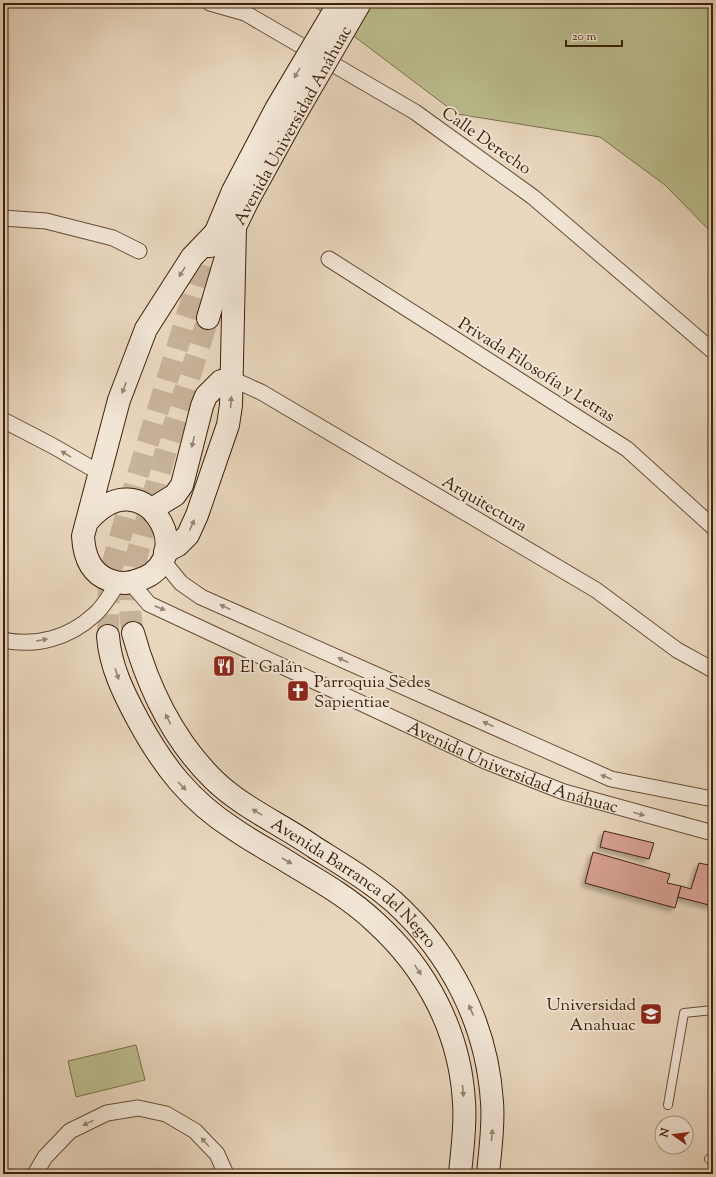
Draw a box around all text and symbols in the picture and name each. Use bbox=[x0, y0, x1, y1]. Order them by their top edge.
street label: Avenida Universidad Anáhuac bbox=[229, 22, 359, 230]
scale bar bbox=[566, 22, 622, 48]
text: 20 m bbox=[572, 28, 597, 46]
one-way arrow bbox=[294, 67, 301, 79]
street label: Calle Derecho bbox=[436, 102, 536, 181]
one-way arrow bbox=[178, 267, 186, 277]
street label: Privada Filosofía y Letras bbox=[453, 313, 619, 429]
one-way arrow bbox=[120, 382, 126, 394]
one-way arrow bbox=[228, 396, 235, 408]
one-way arrow bbox=[189, 436, 195, 448]
one-way arrow bbox=[60, 450, 72, 457]
street label: Arquitectura bbox=[437, 471, 531, 539]
one-way arrow bbox=[189, 520, 195, 531]
one-way arrow bbox=[219, 604, 230, 610]
one-way arrow bbox=[154, 606, 166, 612]
one-way arrow bbox=[35, 637, 48, 643]
restaurant icon: El Galán bbox=[211, 653, 237, 679]
place label: El Galán bbox=[240, 656, 303, 680]
one-way arrow bbox=[338, 657, 349, 663]
one-way arrow bbox=[114, 668, 120, 680]
place label: Parroquia Sedes Sapientiae bbox=[314, 671, 431, 715]
church icon: Parroquia Sedes Sapientiae bbox=[285, 678, 311, 704]
one-way arrow bbox=[165, 713, 171, 724]
street label: Avenida Universidad Anáhuac bbox=[403, 716, 621, 820]
one-way arrow bbox=[482, 721, 493, 727]
one-way arrow bbox=[600, 774, 612, 780]
one-way arrow bbox=[177, 781, 187, 791]
one-way arrow bbox=[251, 808, 263, 815]
one-way arrow bbox=[633, 811, 645, 817]
street label: Avenida Barranca del Negro bbox=[266, 813, 441, 954]
one-way arrow bbox=[282, 857, 292, 865]
one-way arrow bbox=[414, 965, 422, 975]
place label: Universidad Anahuac bbox=[546, 994, 636, 1038]
school or university icon: Universidad Anahuac bbox=[638, 1001, 664, 1027]
one-way arrow bbox=[468, 1005, 474, 1016]
one-way arrow bbox=[460, 1085, 467, 1097]
north arrow bbox=[654, 1115, 694, 1155]
one-way arrow bbox=[82, 1120, 93, 1126]
text: N bbox=[656, 1126, 674, 1140]
one-way arrow bbox=[488, 1129, 495, 1141]
one-way arrow bbox=[201, 1137, 210, 1146]

